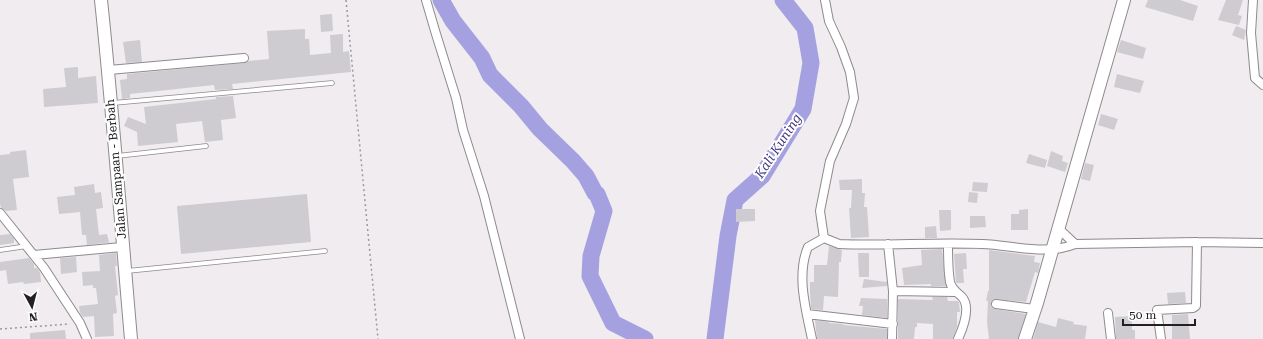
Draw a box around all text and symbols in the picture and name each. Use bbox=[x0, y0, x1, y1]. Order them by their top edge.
street label: Jalan Sampaan - Berbah bbox=[103, 98, 129, 239]
water label: Kali Kuning bbox=[751, 111, 804, 182]
north arrow bbox=[12, 287, 52, 327]
scale bar bbox=[1123, 301, 1195, 327]
text: 50 m bbox=[1129, 308, 1156, 322]
text: N bbox=[28, 309, 38, 323]

